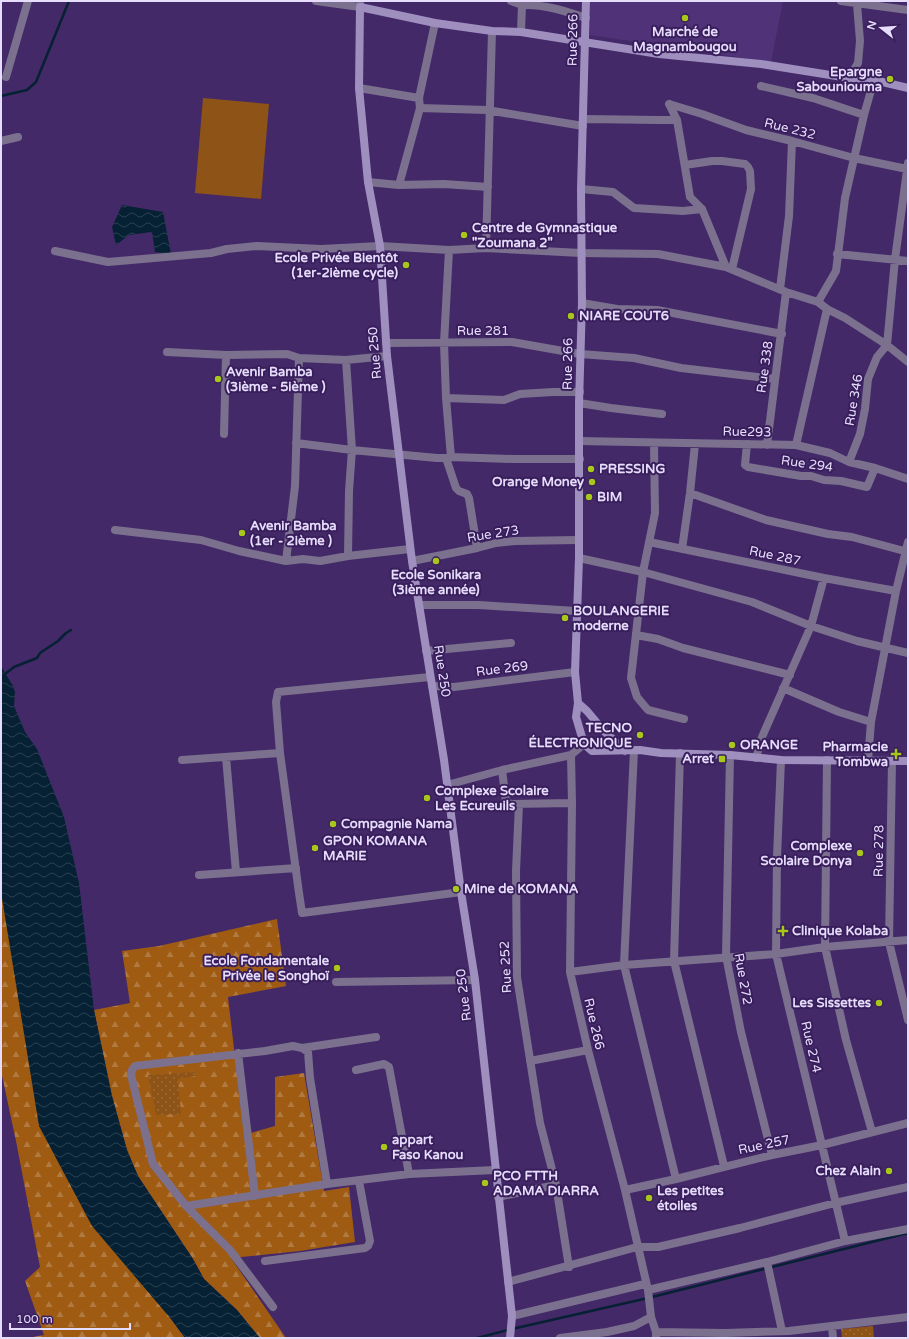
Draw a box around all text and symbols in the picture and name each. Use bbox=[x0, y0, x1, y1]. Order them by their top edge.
north arrow bbox=[861, 8, 901, 48]
marker: Marché de Magnambougou bbox=[680, 13, 690, 23]
street label: Rue 266 bbox=[565, 14, 581, 66]
text: N bbox=[864, 19, 879, 31]
place label: Marché de Magnambougou bbox=[633, 24, 737, 55]
place label: Epargne Sabouniouma bbox=[796, 64, 883, 95]
marker: Epargne Sabouniouma bbox=[885, 74, 895, 84]
street label: Rue 232 bbox=[763, 115, 817, 143]
place label: Centre de Gymnastique "Zoumana 2" bbox=[472, 220, 618, 251]
marker: Centre de Gymnastique "Zoumana 2" bbox=[459, 230, 469, 240]
place label: Ecole Privée Bientôt (1er-2ième cycle) bbox=[274, 250, 398, 281]
marker: Ecole Privée Bientôt (1er-2ième cycle) bbox=[401, 260, 411, 270]
place label: NIARE COUT6 bbox=[579, 308, 669, 324]
marker: NIARE COUT6 bbox=[566, 311, 576, 321]
street label: Rue 281 bbox=[457, 323, 509, 339]
street label: Rue 250 bbox=[365, 326, 385, 380]
street label: Rue 266 bbox=[560, 338, 576, 390]
street label: Rue 338 bbox=[753, 340, 777, 394]
place label: Avenir Bamba (3ième - 5ième ) bbox=[226, 364, 326, 395]
street label: Rue 346 bbox=[842, 373, 866, 427]
marker: Avenir Bamba (3ième - 5ième ) bbox=[213, 374, 223, 384]
street label: Rue293 bbox=[722, 424, 772, 440]
street label: Rue 294 bbox=[780, 452, 834, 476]
place label: PRESSING bbox=[599, 461, 665, 477]
marker: PRESSING bbox=[586, 464, 596, 474]
place label: Orange Money bbox=[492, 474, 584, 490]
marker: Orange Money bbox=[587, 477, 597, 487]
place label: BIM bbox=[597, 489, 622, 505]
marker: BIM bbox=[584, 492, 594, 502]
place label: Avenir Bamba (1er - 2ième ) bbox=[250, 518, 337, 549]
street label: Rue 273 bbox=[466, 522, 520, 546]
marker: Avenir Bamba (1er - 2ième ) bbox=[237, 528, 247, 538]
street label: Rue 287 bbox=[748, 543, 802, 569]
marker: Ecole Sonikara (3ième année) bbox=[431, 556, 441, 566]
place label: Ecole Sonikara (3ième année) bbox=[391, 567, 481, 598]
place label: BOULANGERIE moderne bbox=[573, 603, 669, 634]
marker: BOULANGERIE moderne bbox=[560, 613, 570, 623]
street label: Rue 250 bbox=[430, 644, 454, 698]
street label: Rue 269 bbox=[475, 658, 529, 680]
place label: TECNO ÉLECTRONIQUE bbox=[528, 720, 632, 751]
marker: TECNO ÉLECTRONIQUE bbox=[635, 730, 645, 740]
place label: ORANGE bbox=[740, 737, 798, 753]
place label: Pharmacie Tombwa bbox=[822, 739, 889, 770]
marker: ORANGE bbox=[727, 740, 737, 750]
marker: Pharmacie Tombwa bbox=[891, 749, 901, 759]
place label: Arret bbox=[682, 751, 714, 767]
marker: Arret bbox=[717, 754, 727, 764]
place label: Complexe Scolaire Les Ecureuils bbox=[435, 783, 549, 814]
marker: Complexe Scolaire Les Ecureuils bbox=[422, 793, 432, 803]
place label: Compagnie Nama bbox=[341, 816, 452, 832]
marker: Compagnie Nama bbox=[328, 819, 338, 829]
street label: Rue 278 bbox=[871, 825, 887, 877]
place label: GPON KOMANA MARIE bbox=[323, 833, 428, 864]
place label: Complexe Scolaire Donya bbox=[760, 838, 853, 869]
marker: GPON KOMANA MARIE bbox=[310, 843, 320, 853]
marker: Complexe Scolaire Donya bbox=[855, 848, 865, 858]
place label: Mine de KOMANA bbox=[464, 881, 579, 897]
marker: Mine de KOMANA bbox=[451, 884, 461, 894]
place label: Clinique Kolaba bbox=[792, 923, 888, 939]
marker: Clinique Kolaba bbox=[777, 925, 789, 937]
street label: Rue 252 bbox=[497, 940, 515, 994]
street label: Rue 272 bbox=[731, 952, 755, 1006]
place label: Ecole Fondamentale Privée le Songhoï bbox=[203, 953, 330, 984]
marker: Ecole Fondamentale Privée le Songhoï bbox=[332, 963, 342, 973]
street label: Rue 250 bbox=[453, 968, 475, 1022]
place label: Les Sissettes bbox=[792, 995, 871, 1011]
street label: Rue 266 bbox=[580, 997, 608, 1051]
marker: Les Sissettes bbox=[874, 998, 884, 1008]
street label: Rue 274 bbox=[797, 1020, 825, 1074]
place label: appart Faso Kanou bbox=[392, 1132, 464, 1163]
street label: Rue 257 bbox=[737, 1132, 791, 1158]
marker: appart Faso Kanou bbox=[379, 1142, 389, 1152]
place label: Chez Alain bbox=[816, 1163, 881, 1179]
marker: Chez Alain bbox=[884, 1166, 894, 1176]
place label: PCO FTTH ADAMA DIARRA bbox=[493, 1168, 599, 1199]
marker: PCO FTTH ADAMA DIARRA bbox=[480, 1178, 490, 1188]
place label: Les petites étoiles bbox=[657, 1183, 724, 1214]
marker: Les petites étoiles bbox=[644, 1193, 654, 1203]
scale bar bbox=[10, 1305, 130, 1331]
text: 100 m bbox=[16, 1312, 53, 1326]

